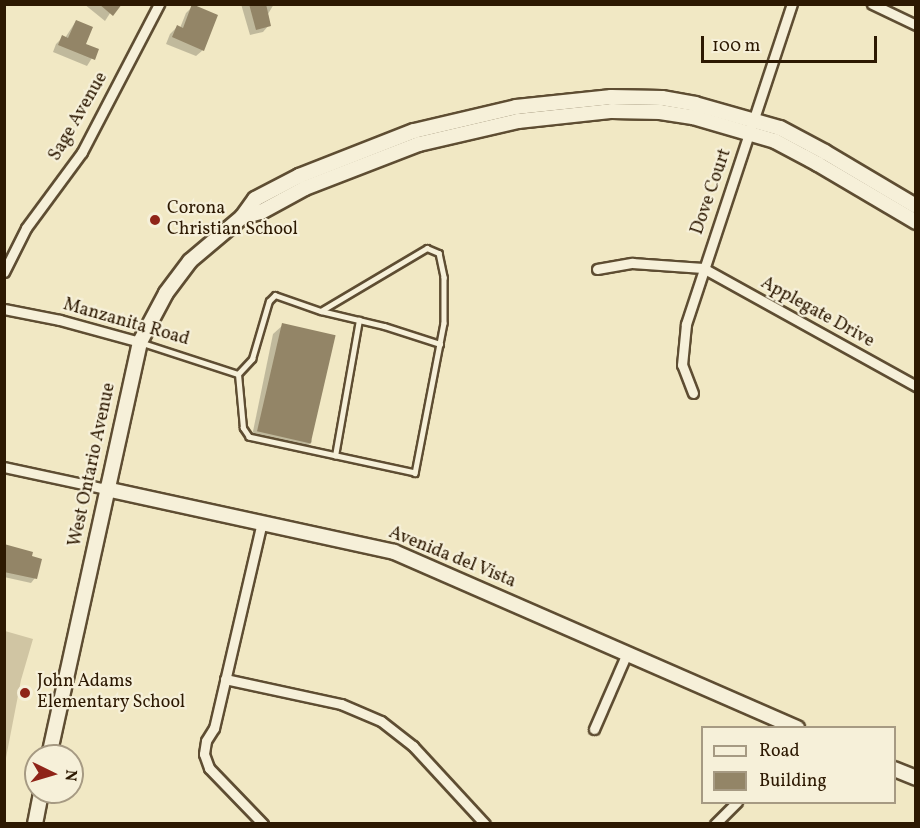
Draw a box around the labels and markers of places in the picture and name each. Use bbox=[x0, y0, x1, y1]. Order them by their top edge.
place label: Corona Christian School bbox=[167, 199, 298, 242]
marker: Corona Christian School bbox=[148, 213, 162, 227]
place label: John Adams Elementary School bbox=[37, 672, 186, 714]
marker: John Adams Elementary School bbox=[18, 686, 32, 700]

